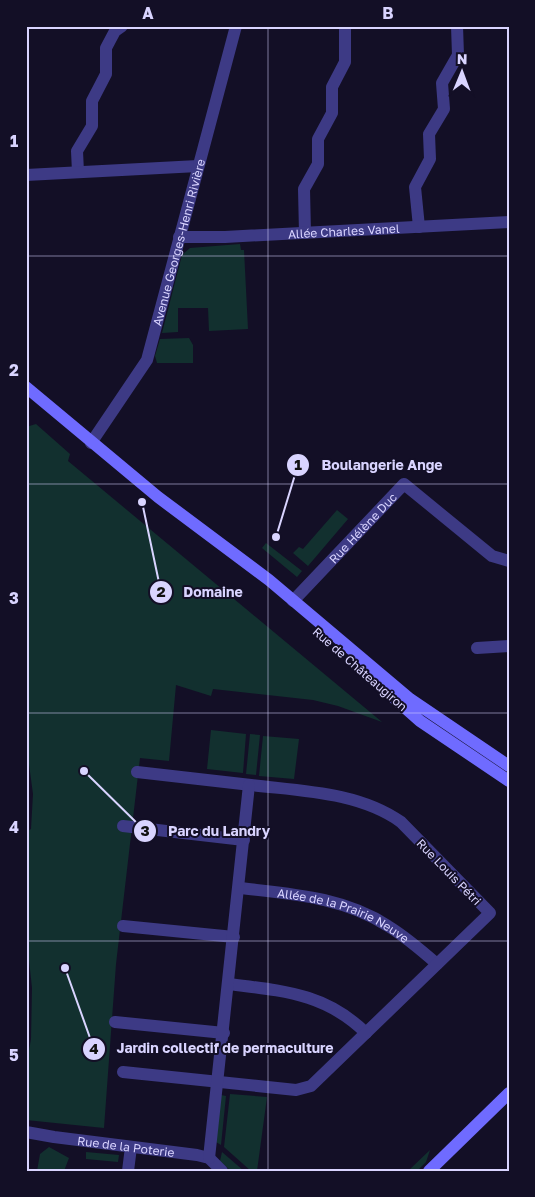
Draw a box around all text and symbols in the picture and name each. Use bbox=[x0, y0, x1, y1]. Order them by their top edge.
text: A bbox=[142, 3, 154, 23]
text: B bbox=[382, 3, 394, 23]
north arrow bbox=[438, 48, 488, 98]
text: N bbox=[457, 50, 468, 67]
text: 1 bbox=[10, 131, 18, 151]
street label: Avenue Georges-Henri Rivière bbox=[149, 157, 208, 327]
street label: Allée Charles Vanel bbox=[288, 220, 400, 241]
text: 2 bbox=[9, 360, 19, 380]
callout: Boulangerie Ange bbox=[286, 450, 452, 479]
text: 1 bbox=[294, 455, 302, 473]
text: Boulangerie Ange bbox=[321, 456, 443, 473]
street label: Rue Hélène Duc bbox=[326, 489, 400, 566]
callout: Domaine bbox=[149, 577, 253, 606]
text: 2 bbox=[156, 582, 166, 600]
text: Domaine bbox=[183, 583, 243, 600]
text: 3 bbox=[9, 588, 19, 608]
street label: Rue de Châteaugiron bbox=[310, 624, 410, 714]
callout: Parc du Landry bbox=[133, 816, 280, 845]
text: 4 bbox=[9, 817, 19, 837]
text: 3 bbox=[140, 821, 150, 839]
text: Parc du Landry bbox=[168, 822, 271, 839]
street label: Rue Louis Pétri bbox=[414, 836, 484, 908]
street label: Allée de la Prairie Neuve bbox=[277, 885, 412, 946]
callout: Jardin collectif de permaculture bbox=[81, 1034, 343, 1063]
text: 4 bbox=[89, 1039, 99, 1057]
text: Jardin collectif de permaculture bbox=[116, 1039, 334, 1056]
text: 5 bbox=[9, 1045, 19, 1065]
street label: Rue de la Poterie bbox=[77, 1133, 175, 1160]

